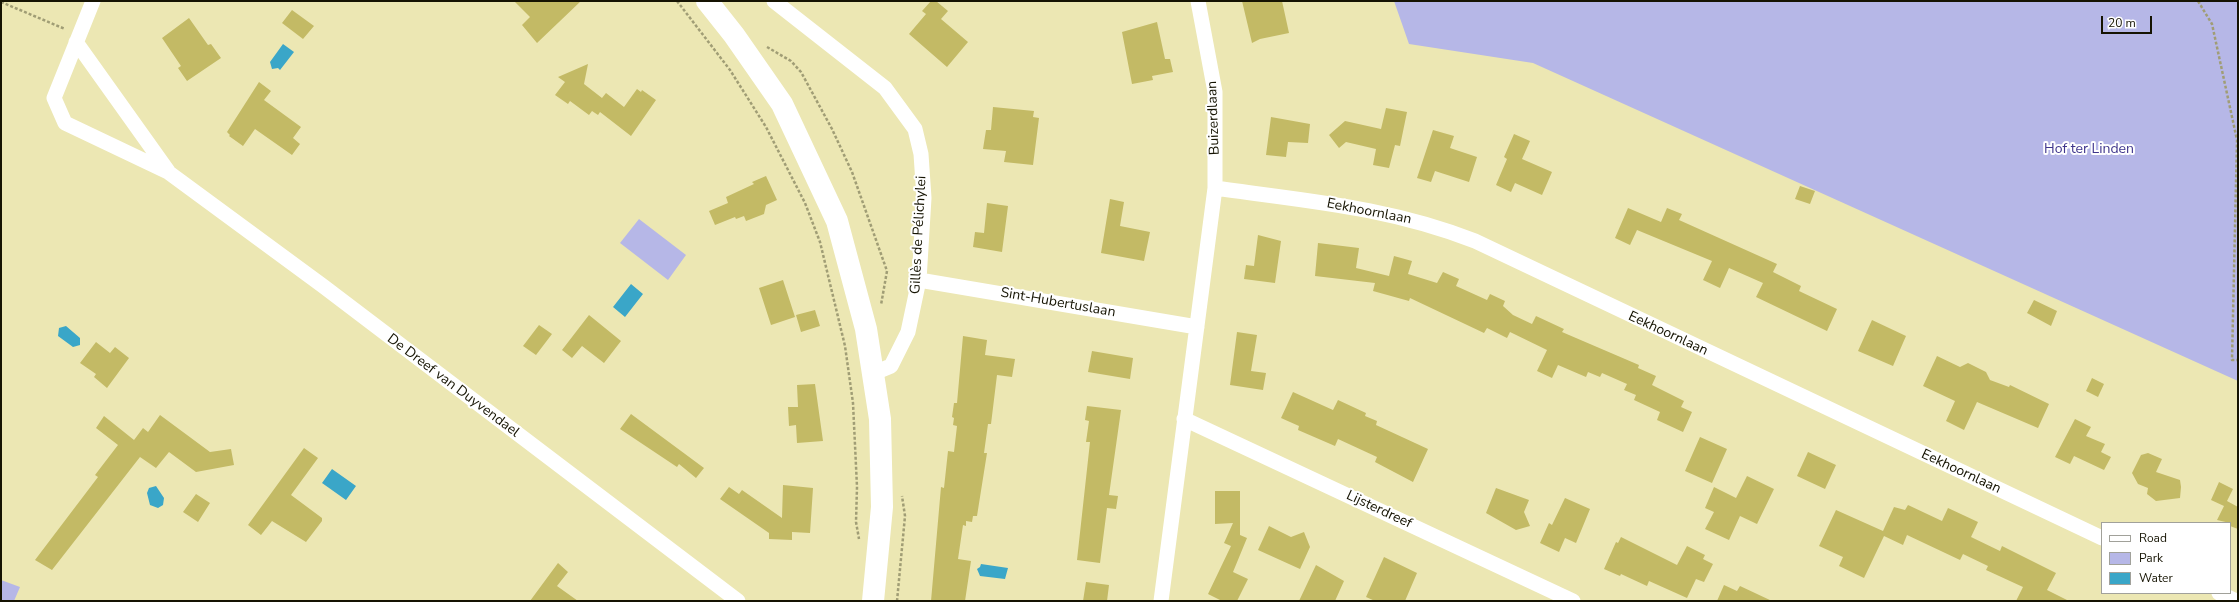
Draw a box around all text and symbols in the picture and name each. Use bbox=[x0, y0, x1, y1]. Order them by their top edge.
scale bar bbox=[2103, 8, 2154, 34]
text: 20 m bbox=[2108, 15, 2136, 31]
street label: Buizerdlaan bbox=[1204, 81, 1224, 155]
park label: Hof ter Linden bbox=[2044, 142, 2134, 158]
street label: Gillès de Pélichylei bbox=[908, 175, 930, 295]
street label: Eekhoornlaan bbox=[1325, 196, 1413, 228]
street label: Sint-Hubertuslaan bbox=[999, 285, 1117, 321]
street label: Eekhoornlaan bbox=[1625, 308, 1711, 360]
street label: De Dreef van Duyvendael bbox=[384, 331, 522, 441]
street label: Eekhoornlaan bbox=[1918, 446, 2004, 498]
street label: Lijsterdreef bbox=[1343, 487, 1415, 533]
legend bbox=[2101, 522, 2231, 594]
text: Road bbox=[2139, 530, 2167, 546]
text: Park bbox=[2139, 550, 2163, 566]
text: Water bbox=[2139, 570, 2173, 586]

